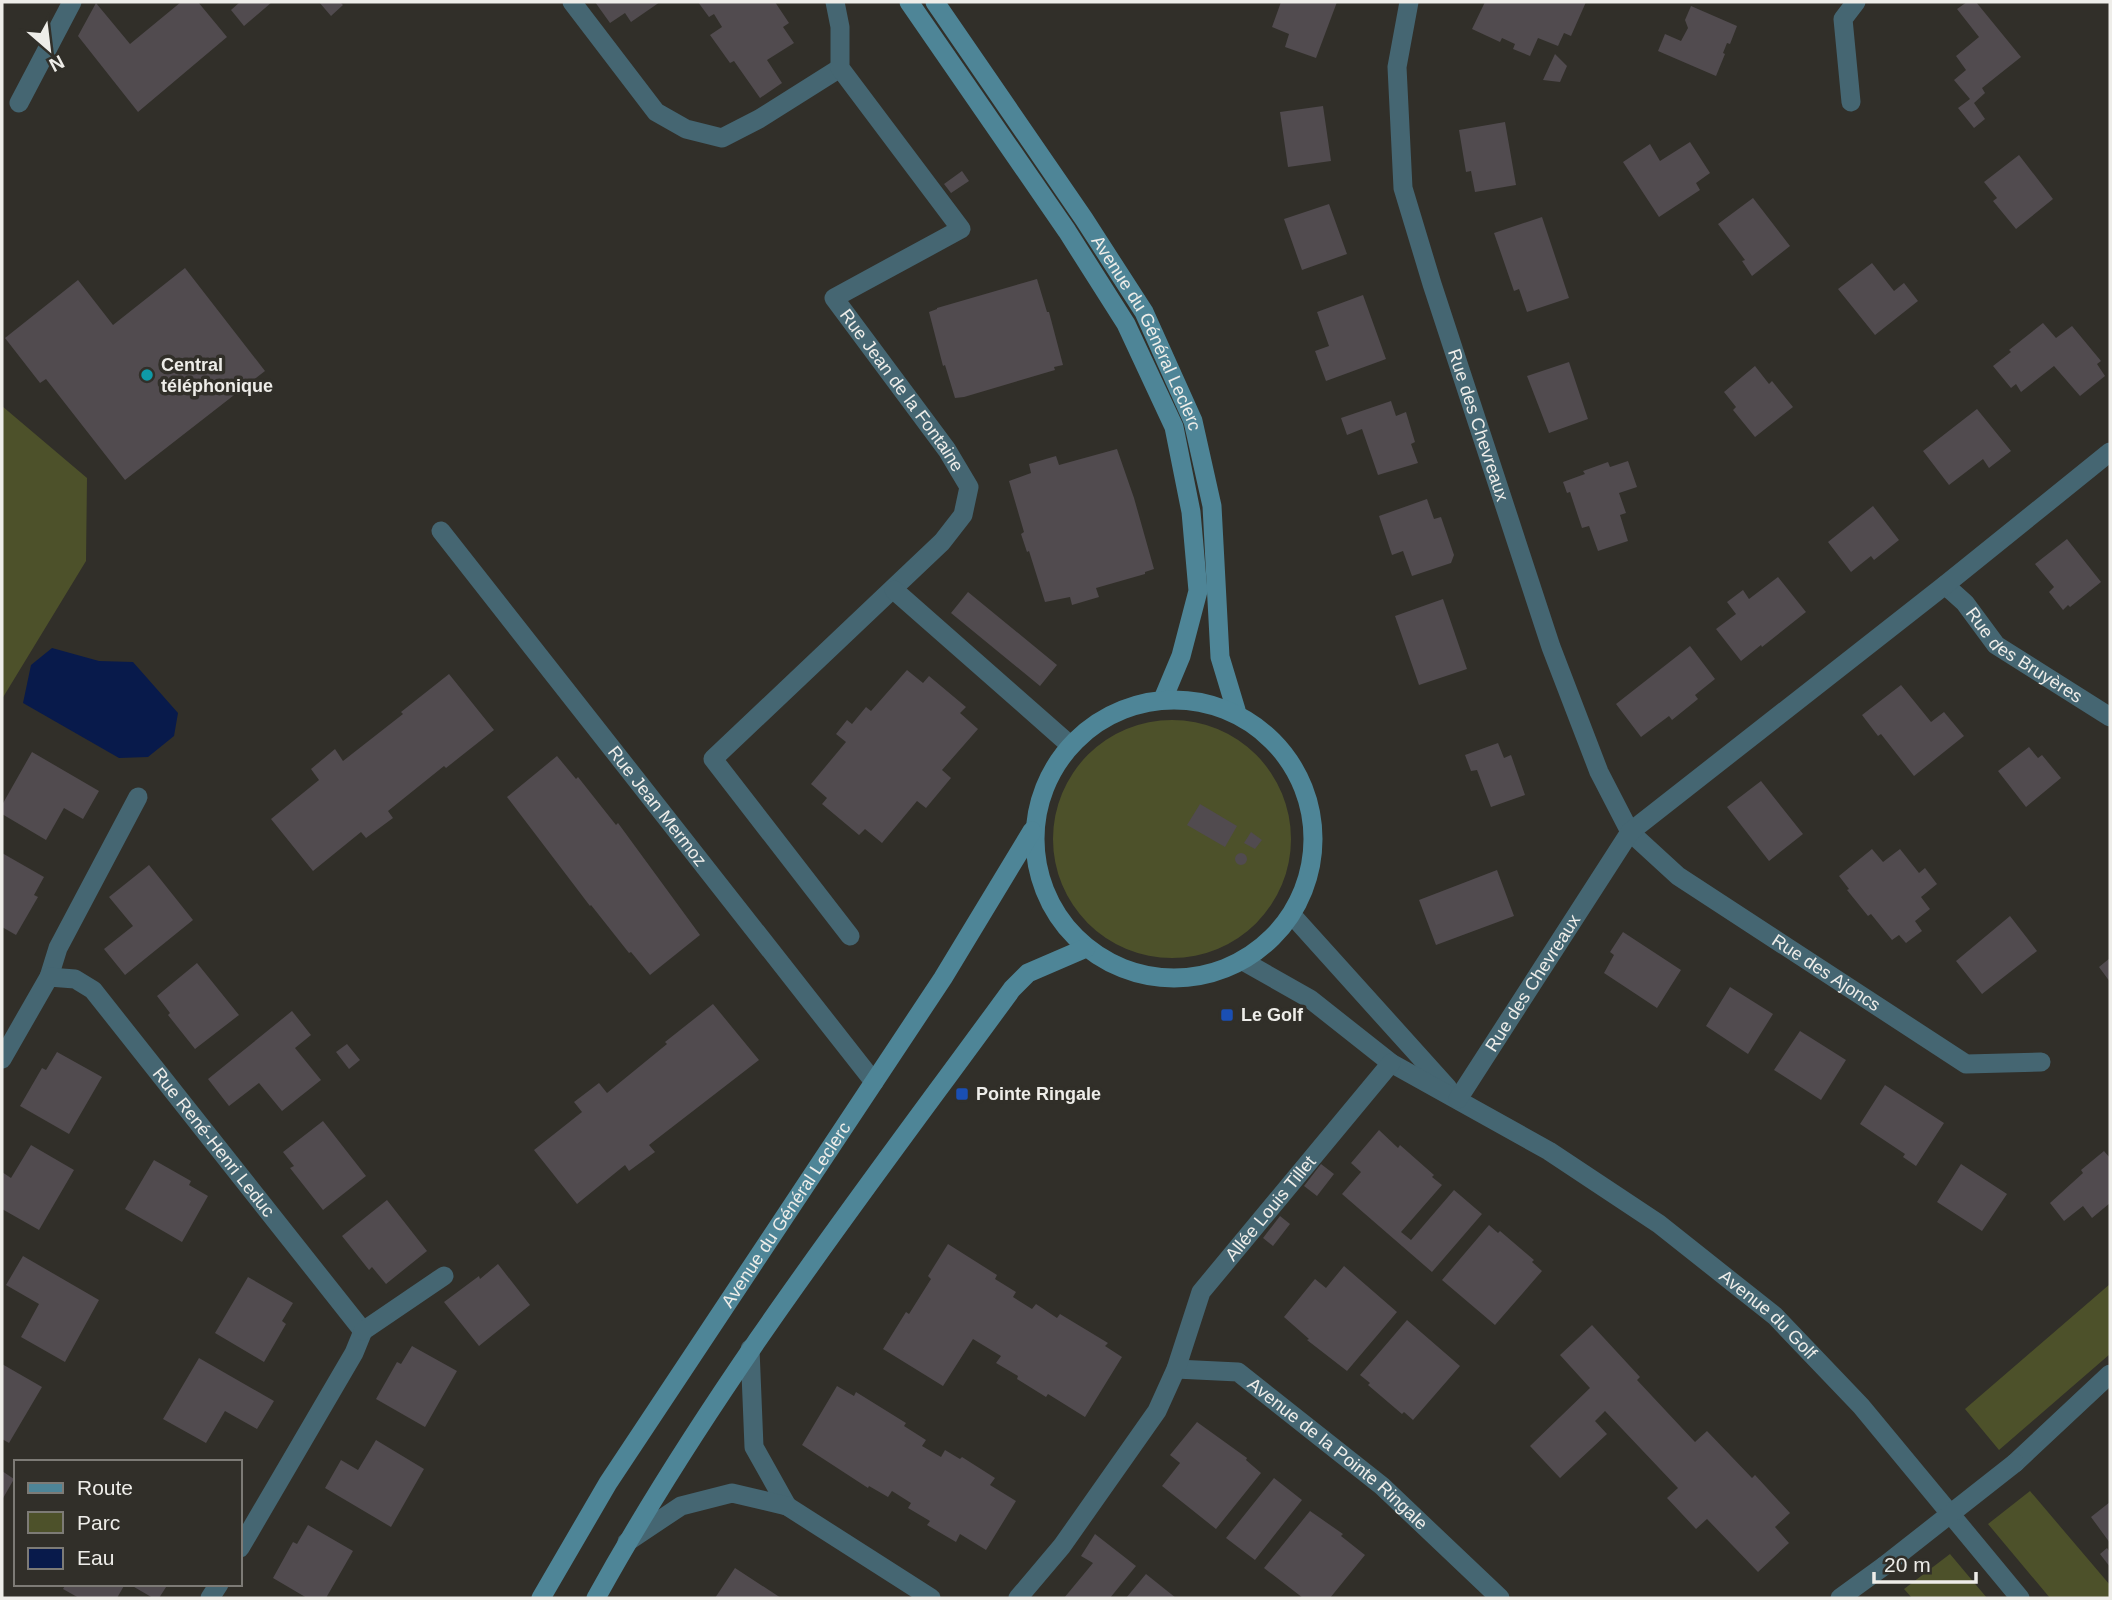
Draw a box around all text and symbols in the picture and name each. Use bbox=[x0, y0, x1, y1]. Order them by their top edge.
north arrow bbox=[14, 14, 84, 84]
text: N bbox=[46, 51, 68, 76]
street label: Avenue du Général Leclerc bbox=[1087, 232, 1205, 433]
street label: Rue Jean de la Fontaine bbox=[836, 305, 968, 475]
street label: Rue des Chevreaux bbox=[1444, 346, 1513, 504]
place label: Central téléphonique bbox=[161, 355, 273, 396]
marker: Central téléphonique bbox=[139, 367, 155, 383]
street label: Rue des Bruyères bbox=[1962, 604, 2086, 707]
street label: Rue Jean Mermoz bbox=[604, 742, 711, 870]
street label: Rue des Chevreaux bbox=[1481, 911, 1584, 1055]
street label: Rue des Ajoncs bbox=[1768, 930, 1884, 1015]
place label: Le Golf bbox=[1241, 1005, 1304, 1025]
marker: Le Golf bbox=[1219, 1007, 1235, 1023]
street label: Rue René-Henri Leduc bbox=[149, 1064, 279, 1221]
place label: Pointe Ringale bbox=[976, 1084, 1101, 1104]
marker: Pointe Ringale bbox=[954, 1086, 970, 1102]
street label: Avenue du Général Leclerc bbox=[717, 1118, 855, 1311]
street label: Allée Louis Tillet bbox=[1221, 1152, 1320, 1265]
street label: Avenue du Golf bbox=[1715, 1266, 1821, 1364]
street label: Avenue de la Pointe Ringale bbox=[1244, 1374, 1432, 1534]
legend bbox=[14, 1460, 242, 1586]
text: Route bbox=[77, 1476, 133, 1499]
text: Parc bbox=[77, 1511, 120, 1534]
scale bar bbox=[1874, 1540, 1976, 1584]
text: Eau bbox=[77, 1546, 114, 1569]
text: 20 m bbox=[1884, 1553, 1931, 1576]

